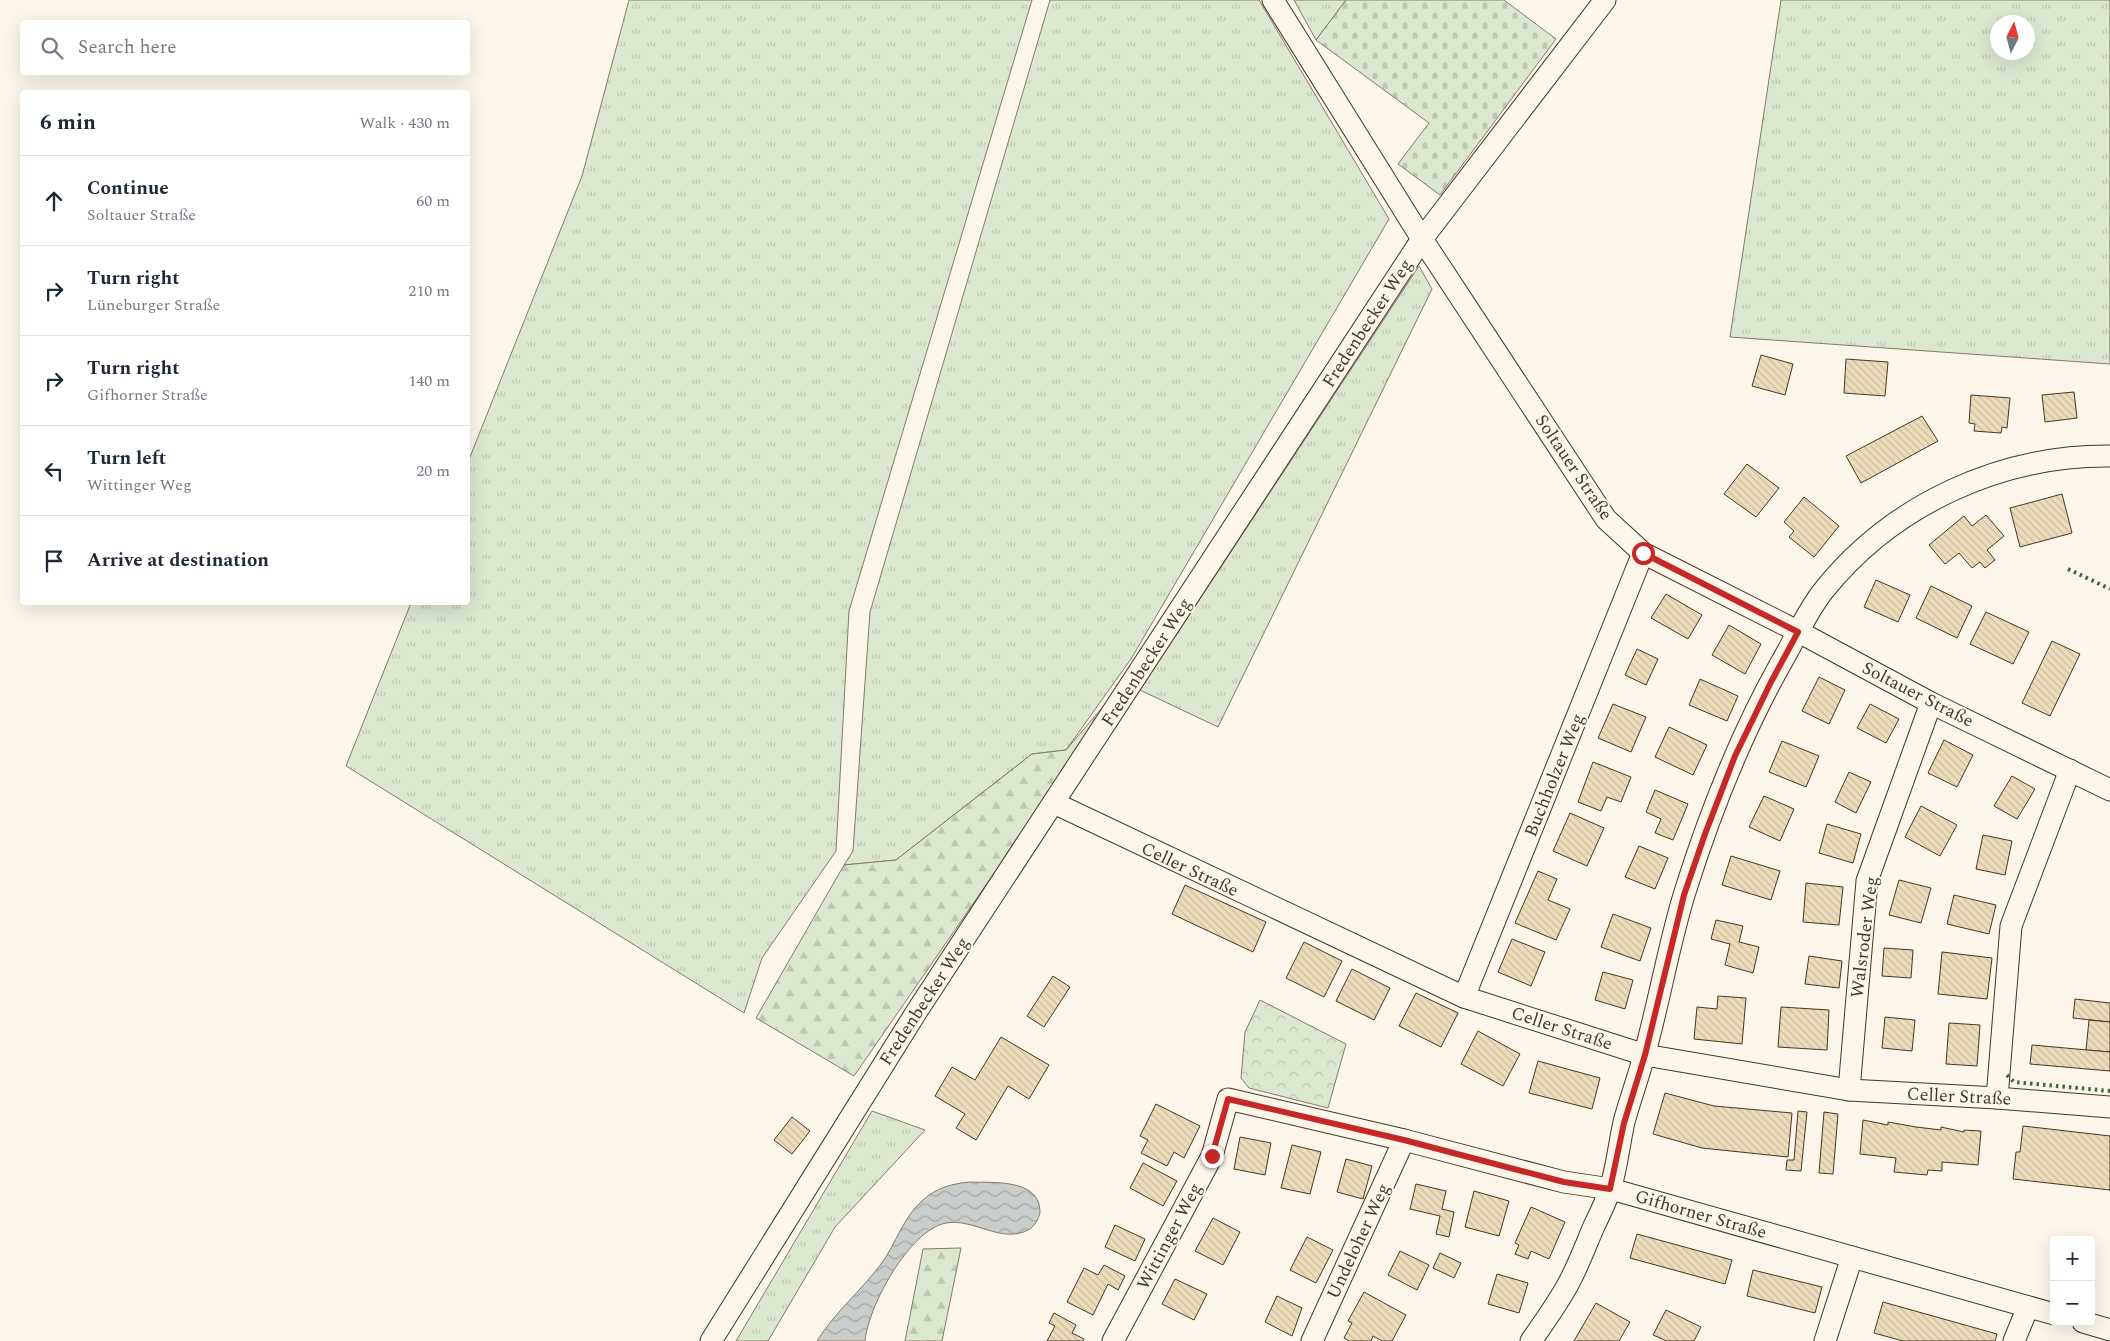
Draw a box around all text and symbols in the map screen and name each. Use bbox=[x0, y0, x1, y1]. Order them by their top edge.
north arrow bbox=[1990, 15, 2035, 60]
search box bbox=[20, 20, 470, 75]
text: Search here bbox=[78, 33, 177, 62]
icon: search bbox=[38, 34, 66, 62]
text: 6 min bbox=[40, 107, 96, 139]
text: Walk · 430 m bbox=[359, 111, 450, 135]
text: Continue bbox=[87, 174, 169, 203]
icon: ahead bbox=[40, 187, 68, 215]
text: 60 m bbox=[416, 189, 450, 213]
text: Soltauer Straße bbox=[87, 203, 196, 227]
street label: Fredenbecker Weg bbox=[1316, 254, 1419, 393]
text: Turn right bbox=[87, 264, 180, 293]
icon: right bbox=[40, 277, 68, 305]
text: 210 m bbox=[408, 279, 450, 303]
text: Lüneburger Straße bbox=[87, 293, 220, 317]
text: Turn right bbox=[87, 354, 180, 383]
icon: right bbox=[40, 367, 68, 395]
text: 140 m bbox=[408, 369, 450, 393]
text: Gifhorner Straße bbox=[87, 383, 208, 407]
street label: Soltauer Straße bbox=[1528, 409, 1619, 526]
text: Turn left bbox=[87, 444, 166, 473]
icon: left bbox=[40, 457, 68, 485]
text: 20 m bbox=[416, 459, 450, 483]
text: Wittinger Weg bbox=[87, 473, 192, 497]
route start bbox=[1632, 542, 1655, 565]
text: Arrive at destination bbox=[87, 546, 269, 575]
icon: arrive bbox=[40, 547, 68, 575]
street label: Fredenbecker Weg bbox=[1095, 593, 1198, 732]
street label: Soltauer Straße bbox=[1857, 655, 1978, 734]
street label: Buchholzer Weg bbox=[1517, 709, 1592, 841]
street label: Celler Straße bbox=[1137, 835, 1243, 904]
street label: Walsroder Weg bbox=[1844, 875, 1885, 999]
street label: Fredenbecker Weg bbox=[873, 932, 976, 1071]
street label: Celler Straße bbox=[1508, 999, 1616, 1057]
street label: Celler Straße bbox=[1906, 1080, 2012, 1113]
route end bbox=[1201, 1145, 1224, 1168]
street label: Wittinger Weg bbox=[1130, 1178, 1209, 1295]
street label: Undeloher Weg bbox=[1320, 1179, 1397, 1304]
street label: Gifhorner Straße bbox=[1632, 1183, 1770, 1246]
map controls bbox=[2050, 1236, 2095, 1326]
button: + bbox=[2050, 1236, 2095, 1281]
button: − bbox=[2050, 1281, 2095, 1326]

